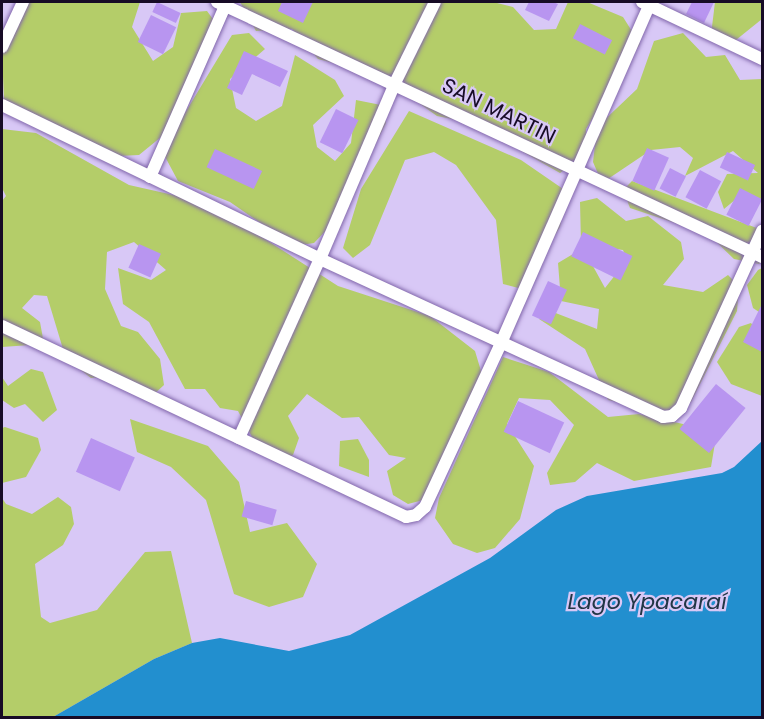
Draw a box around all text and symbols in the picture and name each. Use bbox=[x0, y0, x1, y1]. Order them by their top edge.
street label: SAN MARTIN bbox=[438, 73, 560, 149]
water label: Lago Ypacaraí bbox=[567, 589, 727, 615]

